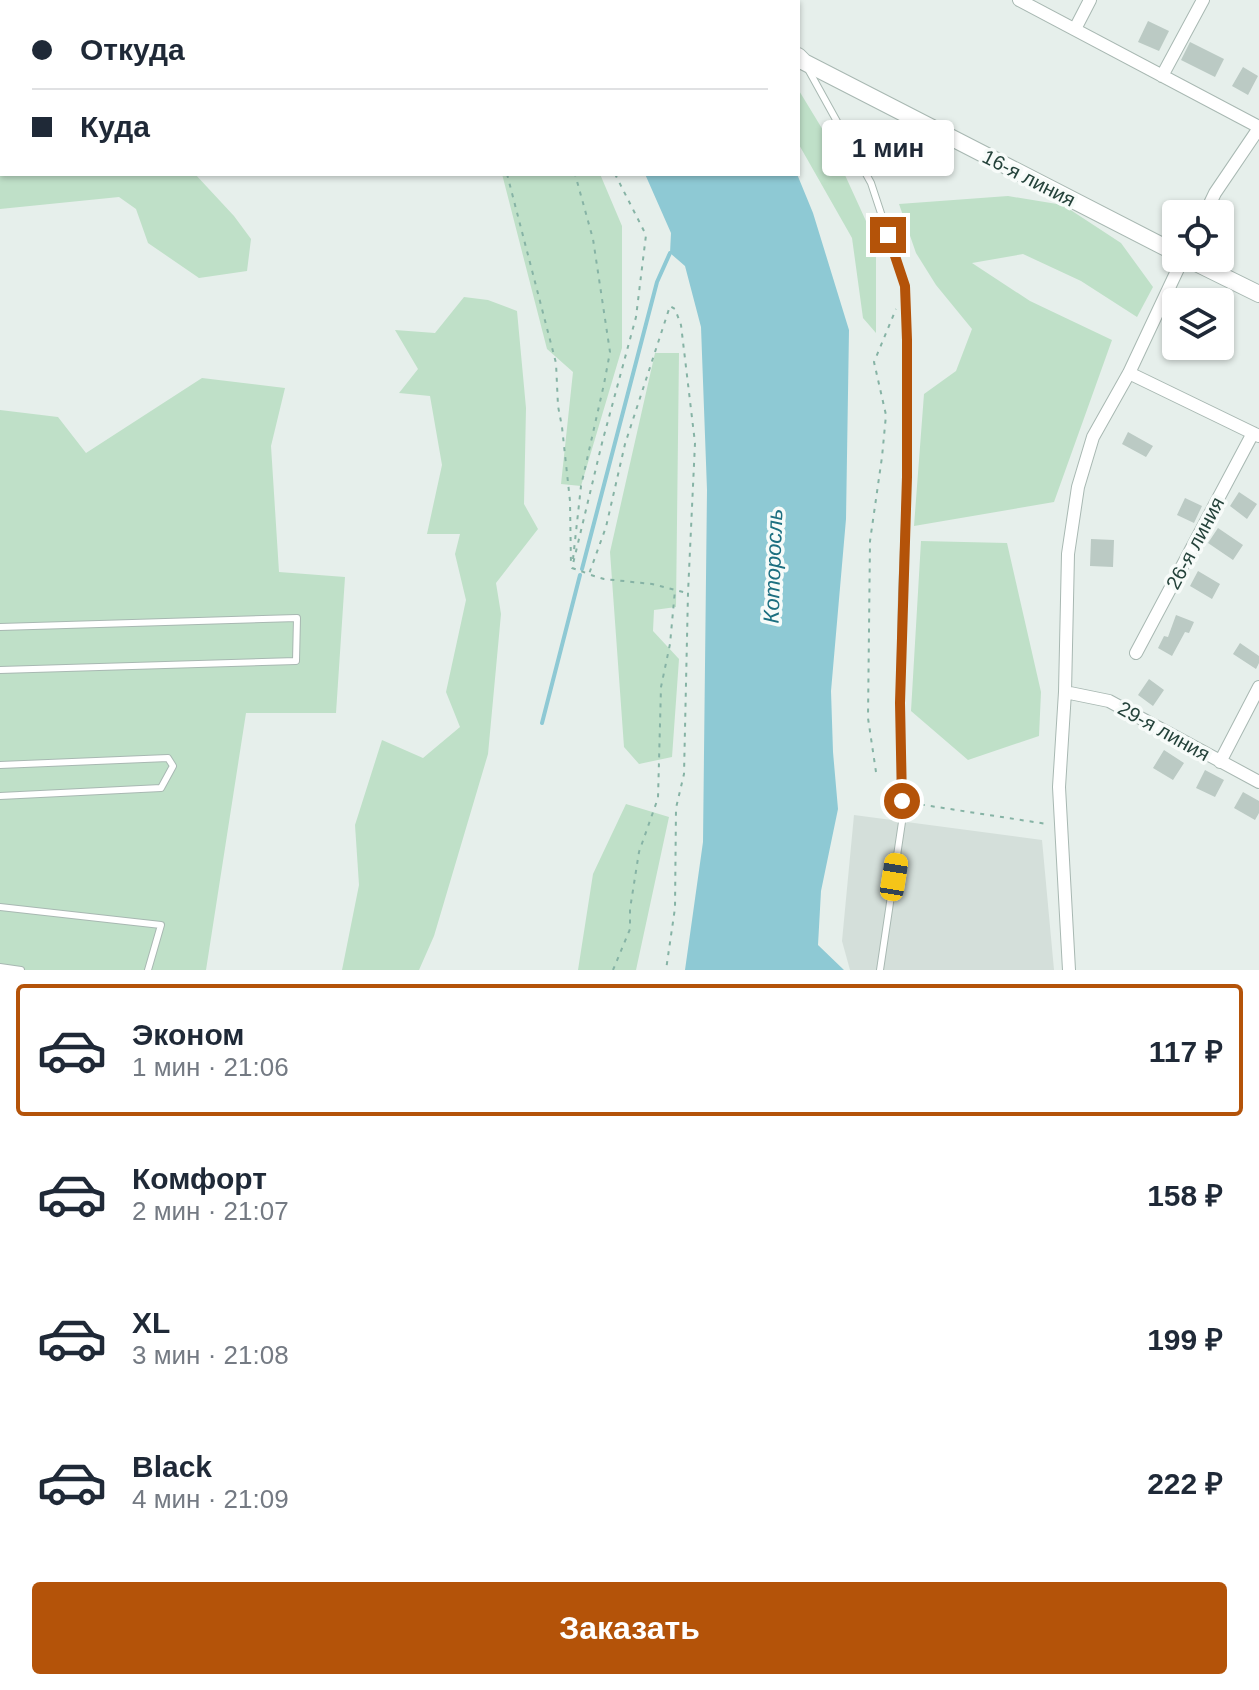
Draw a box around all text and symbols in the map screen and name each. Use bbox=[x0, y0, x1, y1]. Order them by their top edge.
text: Откуда bbox=[80, 33, 185, 66]
text: Куда bbox=[80, 110, 150, 143]
callout: 1 мин bbox=[822, 119, 954, 175]
text: 1 мин bbox=[852, 133, 924, 163]
street label: 16-я линия bbox=[979, 145, 1079, 211]
map controls bbox=[1162, 200, 1234, 360]
button: locate bbox=[1162, 200, 1234, 272]
route end bbox=[870, 217, 906, 253]
button: layers bbox=[1162, 288, 1234, 360]
street label: 26-я линия bbox=[1162, 493, 1228, 593]
water label: Которосль bbox=[759, 508, 787, 624]
street label: 29-я линия bbox=[1114, 697, 1214, 765]
route start bbox=[884, 783, 920, 819]
car bbox=[878, 851, 910, 903]
icon: car bbox=[36, 1014, 108, 1086]
text: Эконом bbox=[132, 1018, 245, 1051]
text: 117 ₽ bbox=[1149, 1035, 1223, 1068]
text: 1 мин · 21:06 bbox=[132, 1052, 289, 1082]
icon: car bbox=[36, 1158, 108, 1230]
text: Комфорт bbox=[132, 1162, 267, 1195]
text: 158 ₽ bbox=[1147, 1179, 1223, 1212]
text: 2 мин · 21:07 bbox=[132, 1196, 289, 1226]
icon: car bbox=[36, 1302, 108, 1374]
text: XL bbox=[132, 1306, 170, 1339]
text: 199 ₽ bbox=[1147, 1323, 1223, 1356]
text: 3 мин · 21:08 bbox=[132, 1340, 289, 1370]
icon: car bbox=[36, 1446, 108, 1518]
text: Black bbox=[132, 1450, 212, 1483]
text: 222 ₽ bbox=[1147, 1467, 1223, 1500]
text: 4 мин · 21:09 bbox=[132, 1484, 289, 1514]
button: Заказать bbox=[32, 1582, 1227, 1674]

